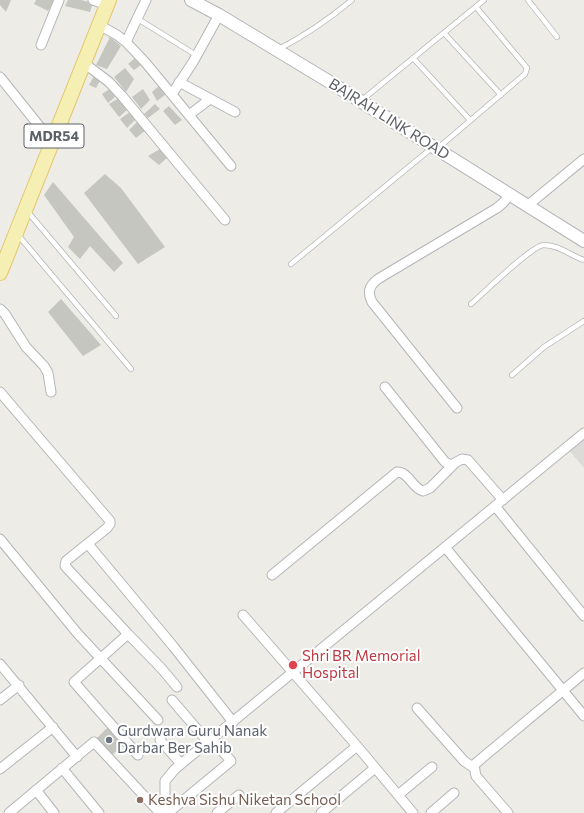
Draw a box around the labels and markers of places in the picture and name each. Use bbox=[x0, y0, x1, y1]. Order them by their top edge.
place label: Shri BR Memorial Hospital bbox=[302, 647, 421, 682]
marker: Shri BR Memorial Hospital bbox=[287, 659, 299, 671]
place label: Gurdwara Guru Nanak Darbar Ber Sahib bbox=[117, 722, 267, 757]
marker: Gurdwara Guru Nanak Darbar Ber Sahib bbox=[104, 735, 114, 745]
place label: Keshva Sishu Niketan School bbox=[148, 791, 341, 809]
marker: Keshva Sishu Niketan School bbox=[135, 795, 145, 805]

